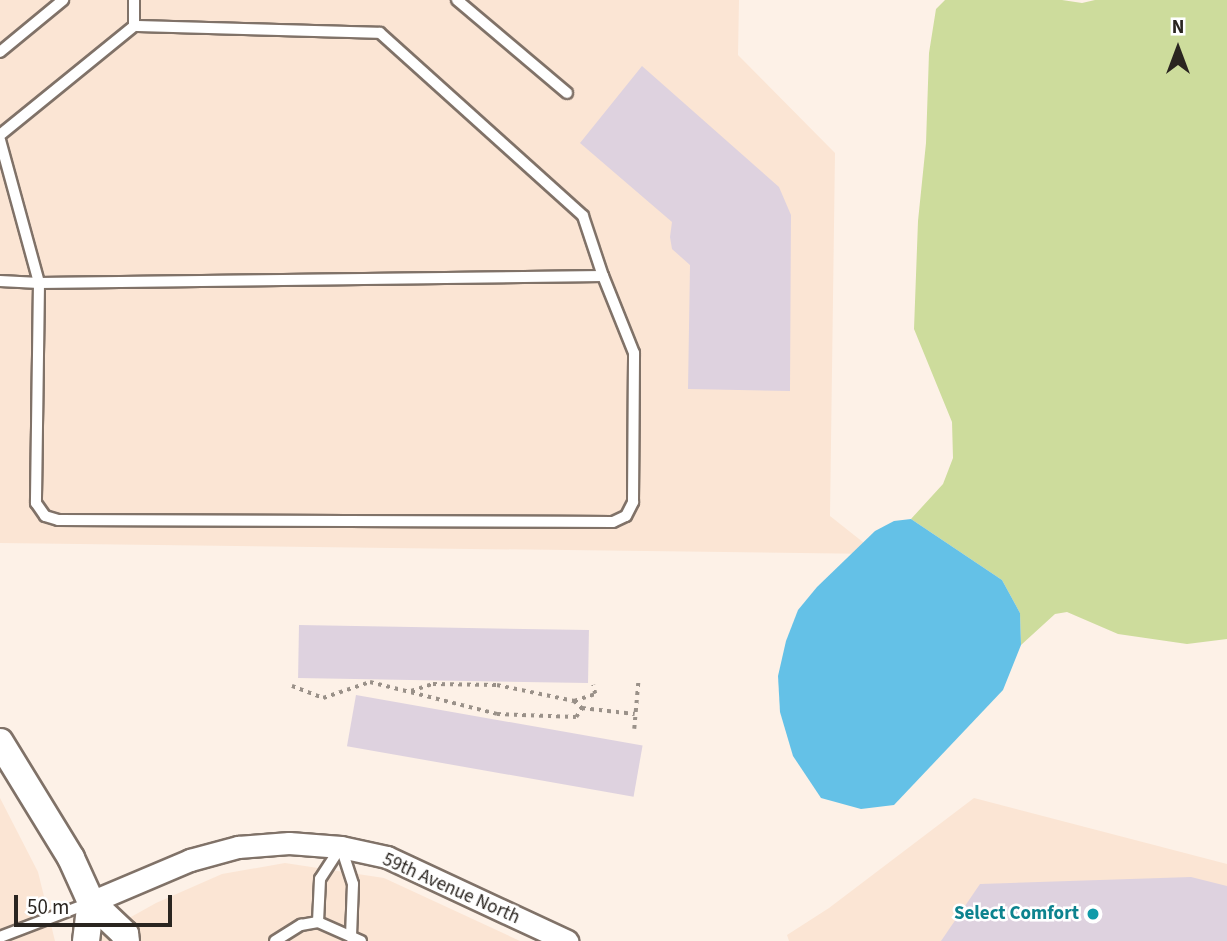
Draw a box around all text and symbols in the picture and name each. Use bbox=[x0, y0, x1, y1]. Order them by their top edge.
north arrow bbox=[1143, 14, 1213, 84]
text: N bbox=[1172, 14, 1184, 41]
street label: 59th Avenue North bbox=[379, 849, 523, 929]
scale bar bbox=[18, 881, 175, 925]
text: 50 m bbox=[27, 892, 69, 922]
place label: Select Comfort bbox=[954, 903, 1079, 925]
marker: Select Comfort bbox=[1085, 906, 1101, 922]

